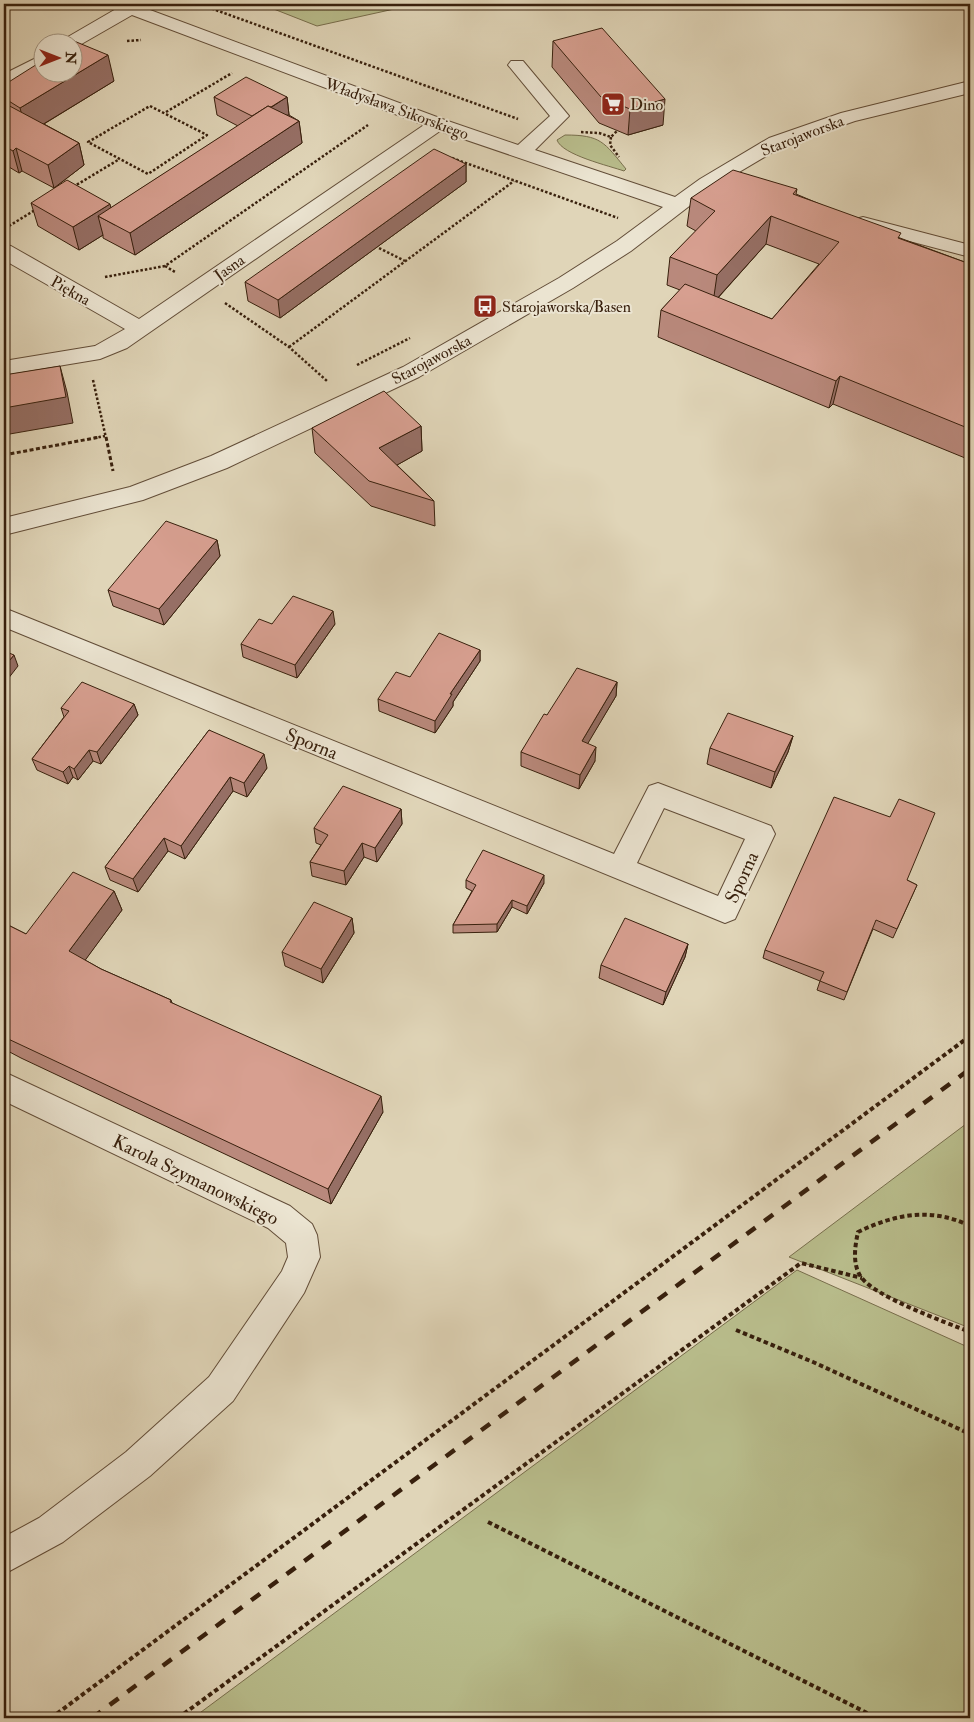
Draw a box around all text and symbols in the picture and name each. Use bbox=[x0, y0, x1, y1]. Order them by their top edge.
north arrow bbox=[32, 32, 82, 82]
text: N bbox=[62, 51, 79, 65]
street label: Władysława Sikorskiego bbox=[321, 73, 472, 144]
supermarket icon: Dino bbox=[600, 91, 626, 117]
place label: Dino bbox=[630, 95, 663, 115]
street label: Starojaworska bbox=[758, 111, 847, 161]
street label: Jasna bbox=[209, 250, 250, 287]
street label: Piękna bbox=[47, 272, 94, 310]
bus stop icon: Starojaworska/Basen bbox=[472, 293, 498, 319]
place label: Starojaworska/Basen bbox=[502, 297, 631, 317]
street label: Starojaworska bbox=[388, 330, 475, 389]
street label: Sporna bbox=[282, 723, 341, 766]
street label: Sporna bbox=[720, 848, 765, 907]
street label: Karola Szymanowskiego bbox=[108, 1129, 283, 1231]

